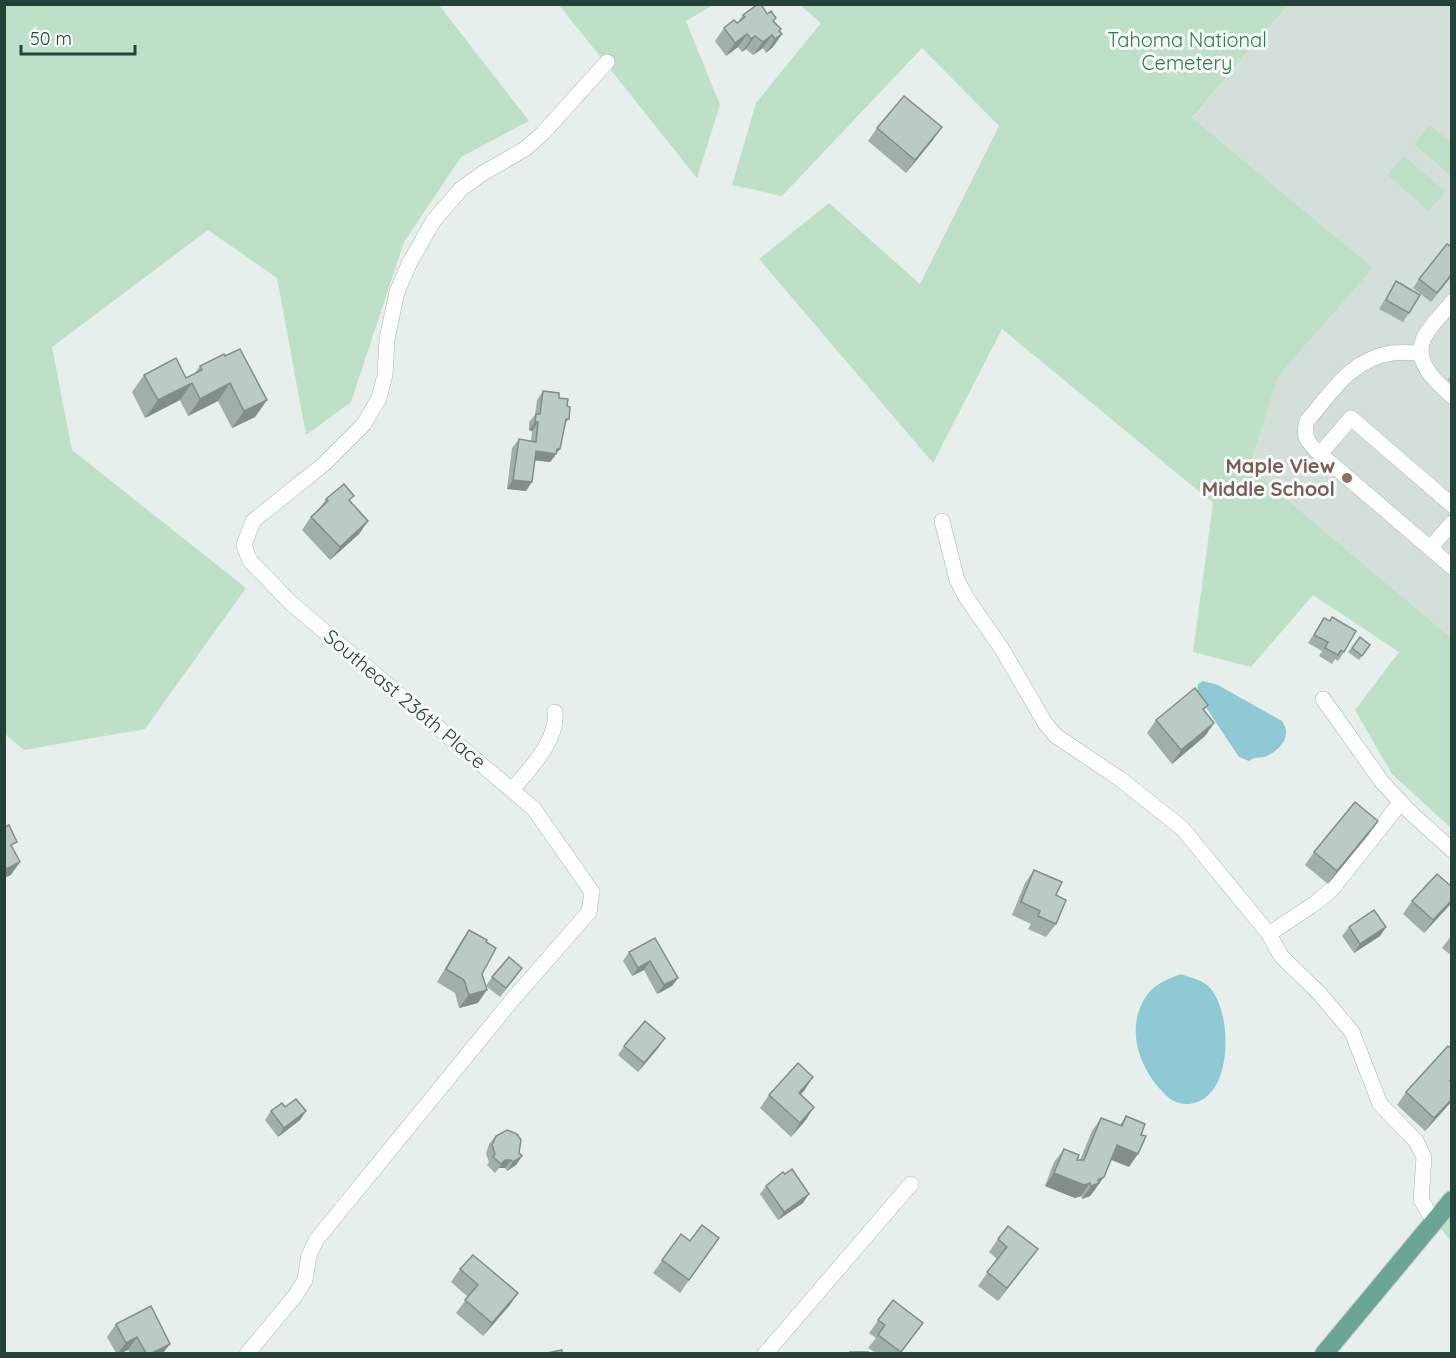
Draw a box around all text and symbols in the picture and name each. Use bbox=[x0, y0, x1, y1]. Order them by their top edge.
scale bar bbox=[21, 18, 135, 56]
text: 50 m bbox=[30, 27, 72, 50]
park label: Tahoma National Cemetery bbox=[1107, 27, 1267, 75]
place label: Maple View Middle School bbox=[1202, 453, 1335, 501]
marker: Maple View Middle School bbox=[1340, 471, 1354, 485]
street label: Southeast 236th Place bbox=[319, 623, 492, 774]

